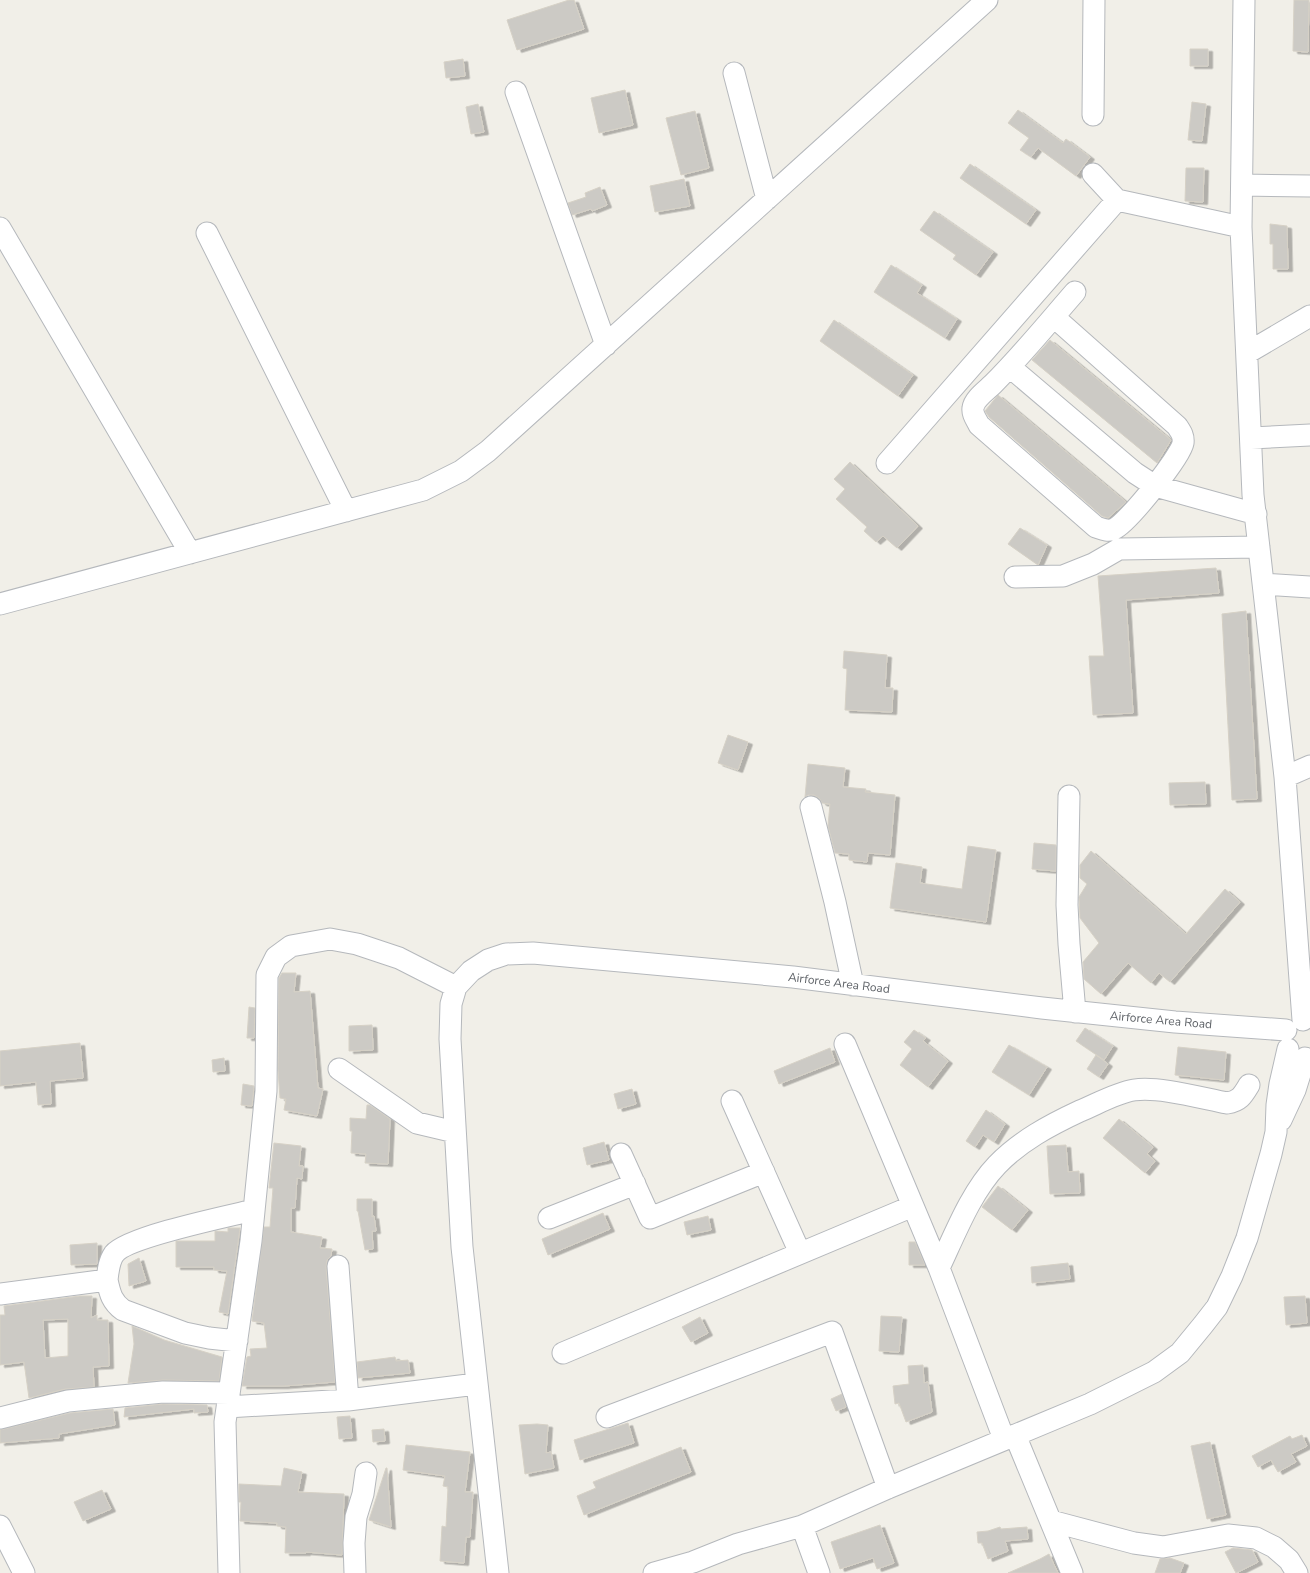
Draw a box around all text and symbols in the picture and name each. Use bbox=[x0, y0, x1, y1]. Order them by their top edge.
street label: Airforce Area Road bbox=[787, 969, 891, 997]
street label: Airforce Area Road bbox=[1109, 1008, 1213, 1032]

